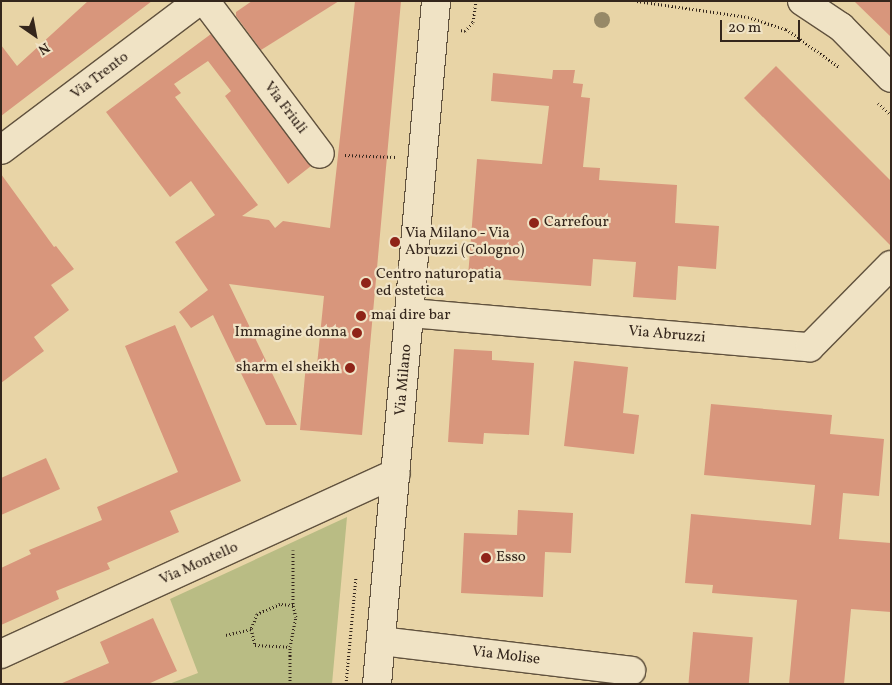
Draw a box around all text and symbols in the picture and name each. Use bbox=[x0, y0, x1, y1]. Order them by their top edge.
north arrow bbox=[10, 10, 60, 60]
scale bar bbox=[722, 10, 802, 42]
text: 20 m bbox=[728, 18, 761, 39]
text: N bbox=[34, 37, 53, 59]
street label: Via Trento bbox=[67, 48, 133, 104]
street label: Via Friuli bbox=[260, 78, 310, 138]
place label: Carrefour bbox=[544, 214, 609, 232]
marker: Carrefour bbox=[528, 217, 540, 229]
place label: Via Milano - Via Abruzzi (Cologno) bbox=[405, 224, 524, 259]
marker: Via Milano - Via Abruzzi (Cologno) bbox=[389, 236, 401, 248]
place label: Centro naturopatia ed estetica bbox=[376, 265, 502, 300]
marker: Centro naturopatia ed estetica bbox=[360, 277, 372, 289]
place label: mai dire bar bbox=[371, 307, 451, 325]
marker: mai dire bar bbox=[355, 310, 367, 322]
street label: Via Abruzzi bbox=[628, 323, 706, 347]
place label: Immagine donna bbox=[235, 324, 347, 342]
marker: Immagine donna bbox=[351, 327, 363, 339]
street label: Via Milano bbox=[392, 343, 416, 417]
place label: sharm el sheikh bbox=[236, 359, 340, 377]
marker: sharm el sheikh bbox=[344, 362, 356, 374]
street label: Via Montello bbox=[157, 539, 241, 589]
place label: Esso bbox=[496, 549, 526, 567]
marker: Esso bbox=[480, 552, 492, 564]
street label: Via Molise bbox=[471, 643, 541, 669]

